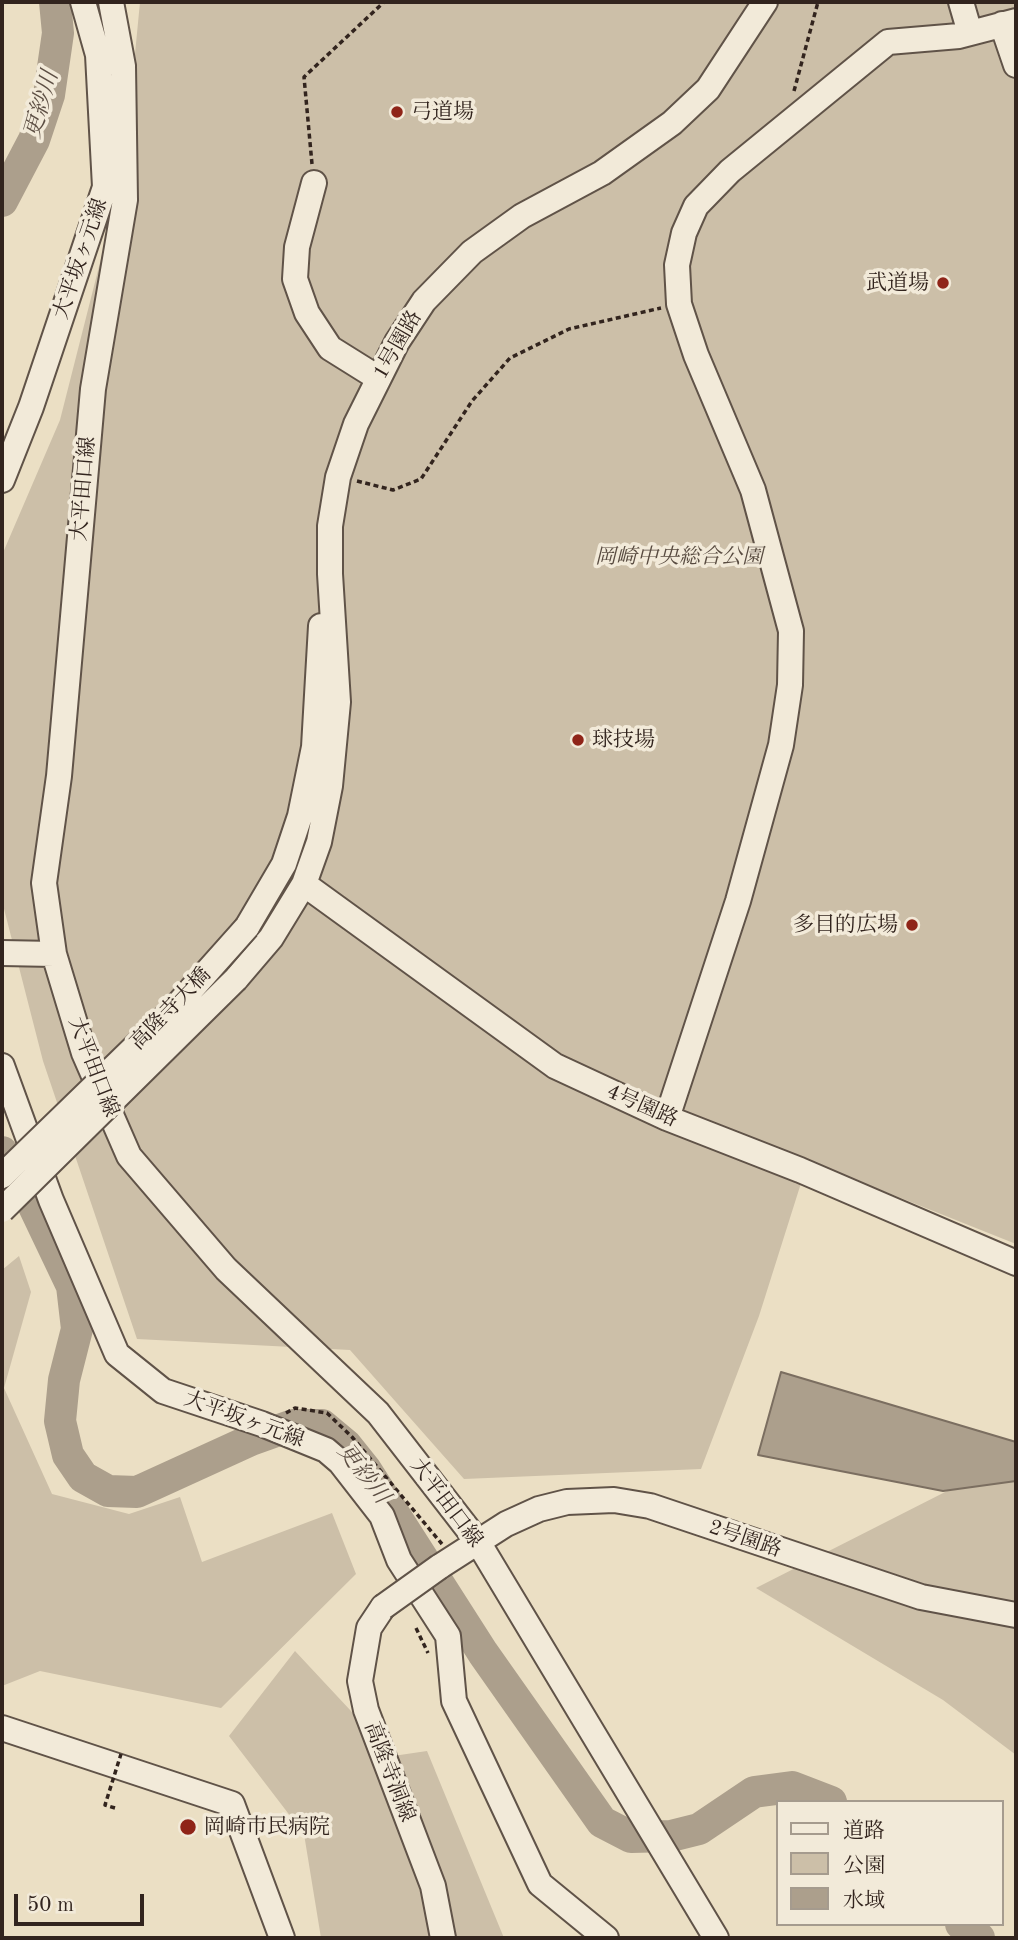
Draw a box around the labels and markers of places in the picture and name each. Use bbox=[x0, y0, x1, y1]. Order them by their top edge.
place label: 弓道場 bbox=[411, 99, 474, 125]
marker: 弓道場 bbox=[389, 104, 405, 120]
place label: 武道場 bbox=[866, 270, 929, 296]
marker: 武道場 bbox=[935, 275, 951, 291]
place label: 球技場 bbox=[592, 727, 655, 753]
marker: 球技場 bbox=[570, 732, 586, 748]
place label: 多目的広場 bbox=[793, 912, 898, 938]
marker: 多目的広場 bbox=[904, 917, 920, 933]
place label: 岡崎市民病院 bbox=[204, 1814, 330, 1840]
marker: 岡崎市民病院 bbox=[178, 1817, 198, 1837]

